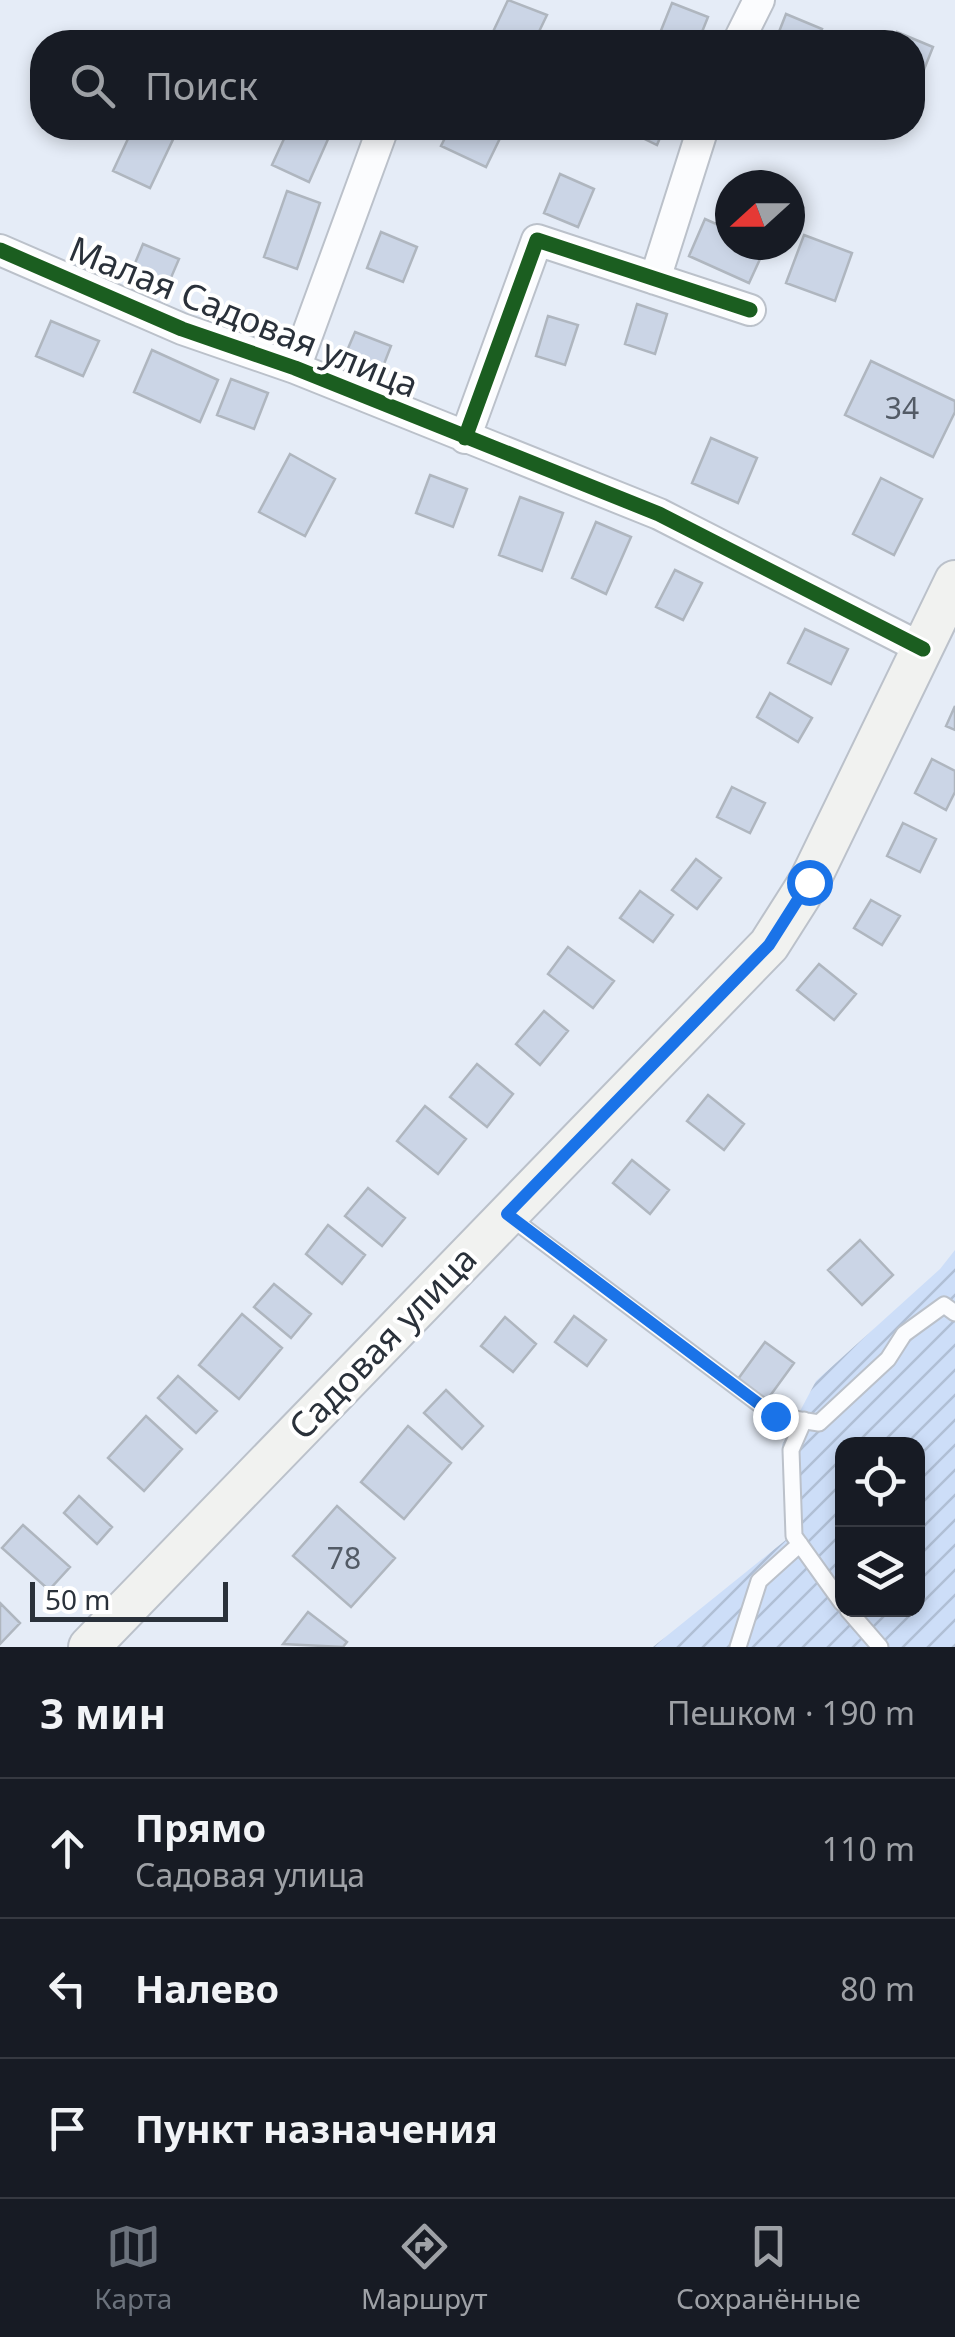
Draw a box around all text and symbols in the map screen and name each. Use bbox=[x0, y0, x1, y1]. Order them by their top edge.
search box bbox=[30, 30, 925, 140]
icon: search bbox=[65, 58, 120, 113]
text: Поиск bbox=[145, 59, 258, 111]
north arrow bbox=[715, 170, 805, 260]
street label: Малая Садовая улица bbox=[63, 225, 425, 407]
house number: 34 bbox=[885, 387, 919, 428]
route start bbox=[787, 860, 833, 906]
street label: Садовая улица bbox=[278, 1235, 486, 1449]
route end bbox=[753, 1394, 799, 1440]
map controls bbox=[835, 1437, 925, 1617]
button: locate bbox=[835, 1437, 925, 1527]
button: layers bbox=[835, 1527, 925, 1617]
house number: 78 bbox=[327, 1537, 361, 1578]
scale bar bbox=[30, 1577, 228, 1622]
text: 50 m bbox=[45, 1580, 111, 1618]
text: 3 мин bbox=[40, 1684, 166, 1741]
text: Пешком · 190 m bbox=[667, 1691, 915, 1734]
text: Прямо bbox=[135, 1801, 266, 1853]
icon: ahead bbox=[40, 1821, 95, 1876]
text: 110 m bbox=[822, 1827, 915, 1870]
text: Садовая улица bbox=[135, 1853, 365, 1896]
icon: left bbox=[40, 1961, 95, 2016]
text: Налево bbox=[135, 1962, 279, 2014]
text: 80 m bbox=[840, 1967, 915, 2010]
icon: arrive bbox=[40, 2101, 95, 2156]
text: Пункт назначения bbox=[135, 2102, 498, 2154]
tab: Карта bbox=[94, 2219, 172, 2317]
tab: Маршрут bbox=[361, 2219, 488, 2317]
tab: Сохранённые bbox=[676, 2219, 861, 2317]

